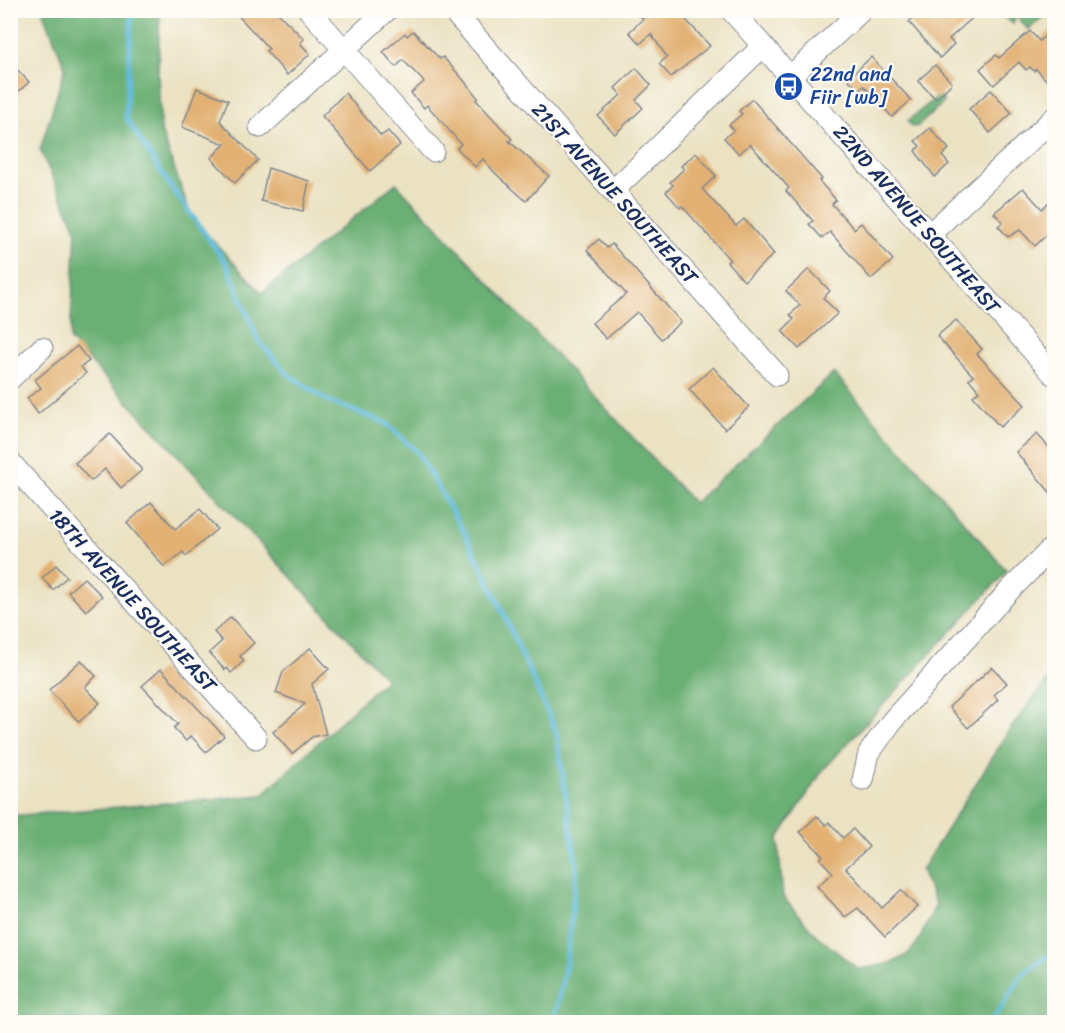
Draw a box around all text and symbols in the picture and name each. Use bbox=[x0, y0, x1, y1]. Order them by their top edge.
place label: 22nd and Fiir [wb] bbox=[810, 57, 892, 115]
bus stop icon: 22nd and Fiir [wb] bbox=[773, 70, 805, 102]
street label: 21ST AVENUE SOUTHEAST bbox=[523, 94, 707, 294]
street label: 22ND AVENUE SOUTHEAST bbox=[824, 117, 1010, 323]
street label: 18TH AVENUE SOUTHEAST bbox=[40, 500, 226, 702]

